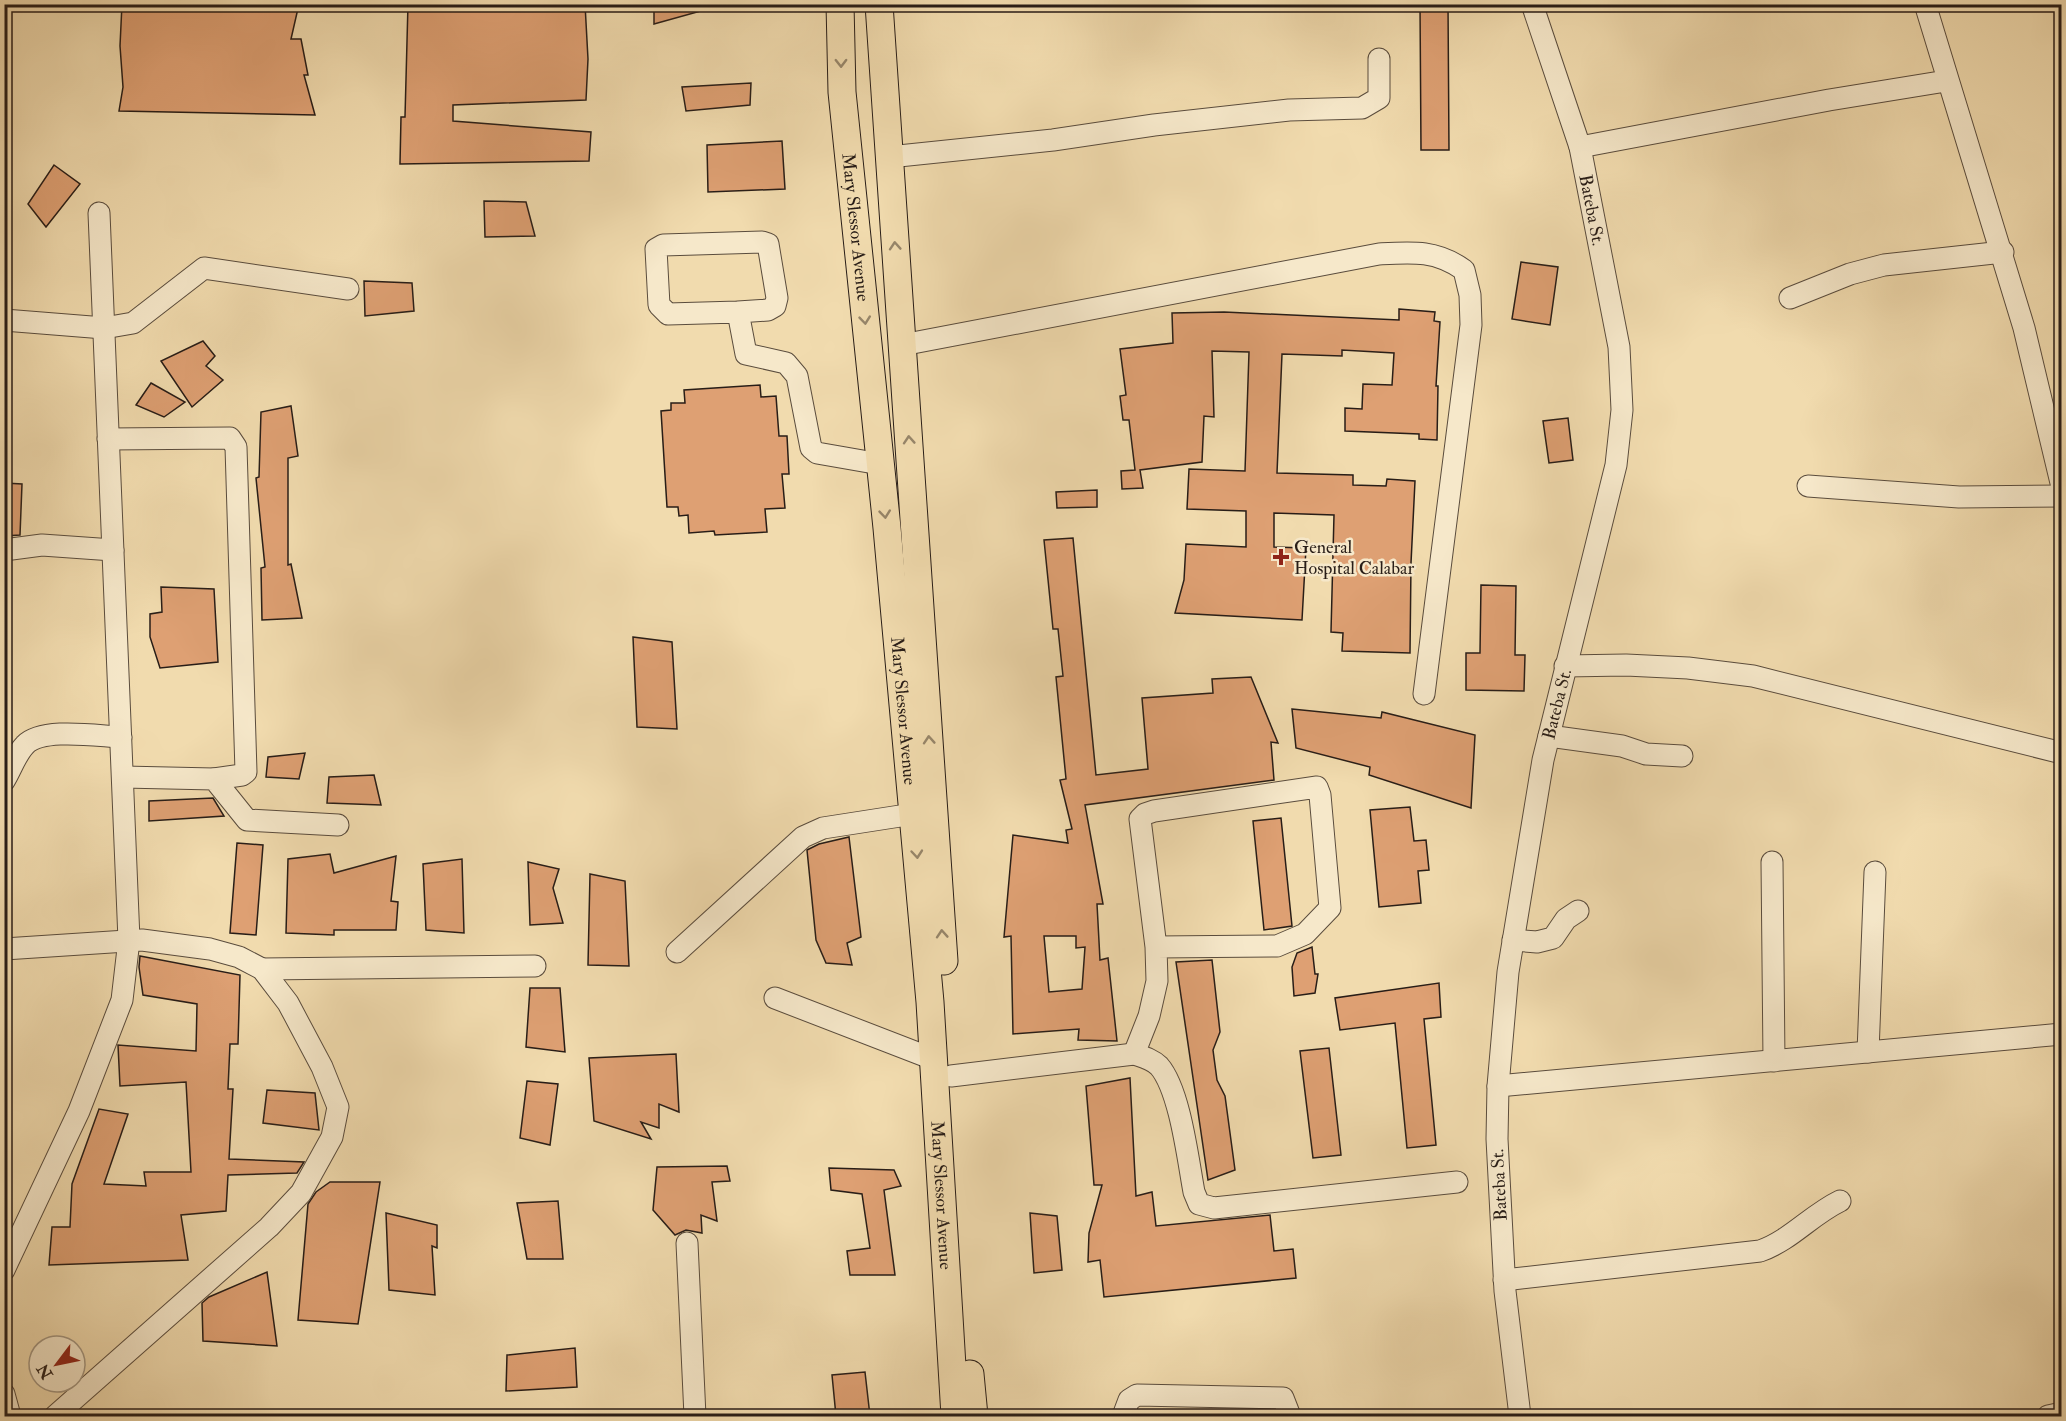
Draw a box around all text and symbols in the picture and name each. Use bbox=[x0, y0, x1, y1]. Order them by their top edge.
one-way arrow bbox=[835, 58, 848, 67]
street label: Mary Slessor Avenue bbox=[836, 152, 875, 303]
street label: Bateba St. bbox=[1573, 173, 1610, 248]
one-way arrow bbox=[889, 241, 902, 250]
one-way arrow bbox=[859, 315, 871, 324]
one-way arrow bbox=[902, 436, 915, 445]
one-way arrow bbox=[879, 509, 891, 518]
place label: General Hospital Calabar bbox=[1294, 536, 1414, 580]
marker: General Hospital Calabar bbox=[1272, 548, 1290, 566]
street label: Mary Slessor Avenue bbox=[885, 636, 921, 787]
street label: Bateba St. bbox=[1538, 667, 1577, 742]
one-way arrow bbox=[923, 735, 936, 744]
one-way arrow bbox=[910, 850, 923, 859]
one-way arrow bbox=[936, 930, 949, 939]
street label: Mary Slessor Avenue bbox=[925, 1120, 957, 1271]
street label: Bateba St. bbox=[1486, 1148, 1513, 1221]
north arrow bbox=[27, 1334, 87, 1394]
text: N bbox=[32, 1359, 58, 1384]

